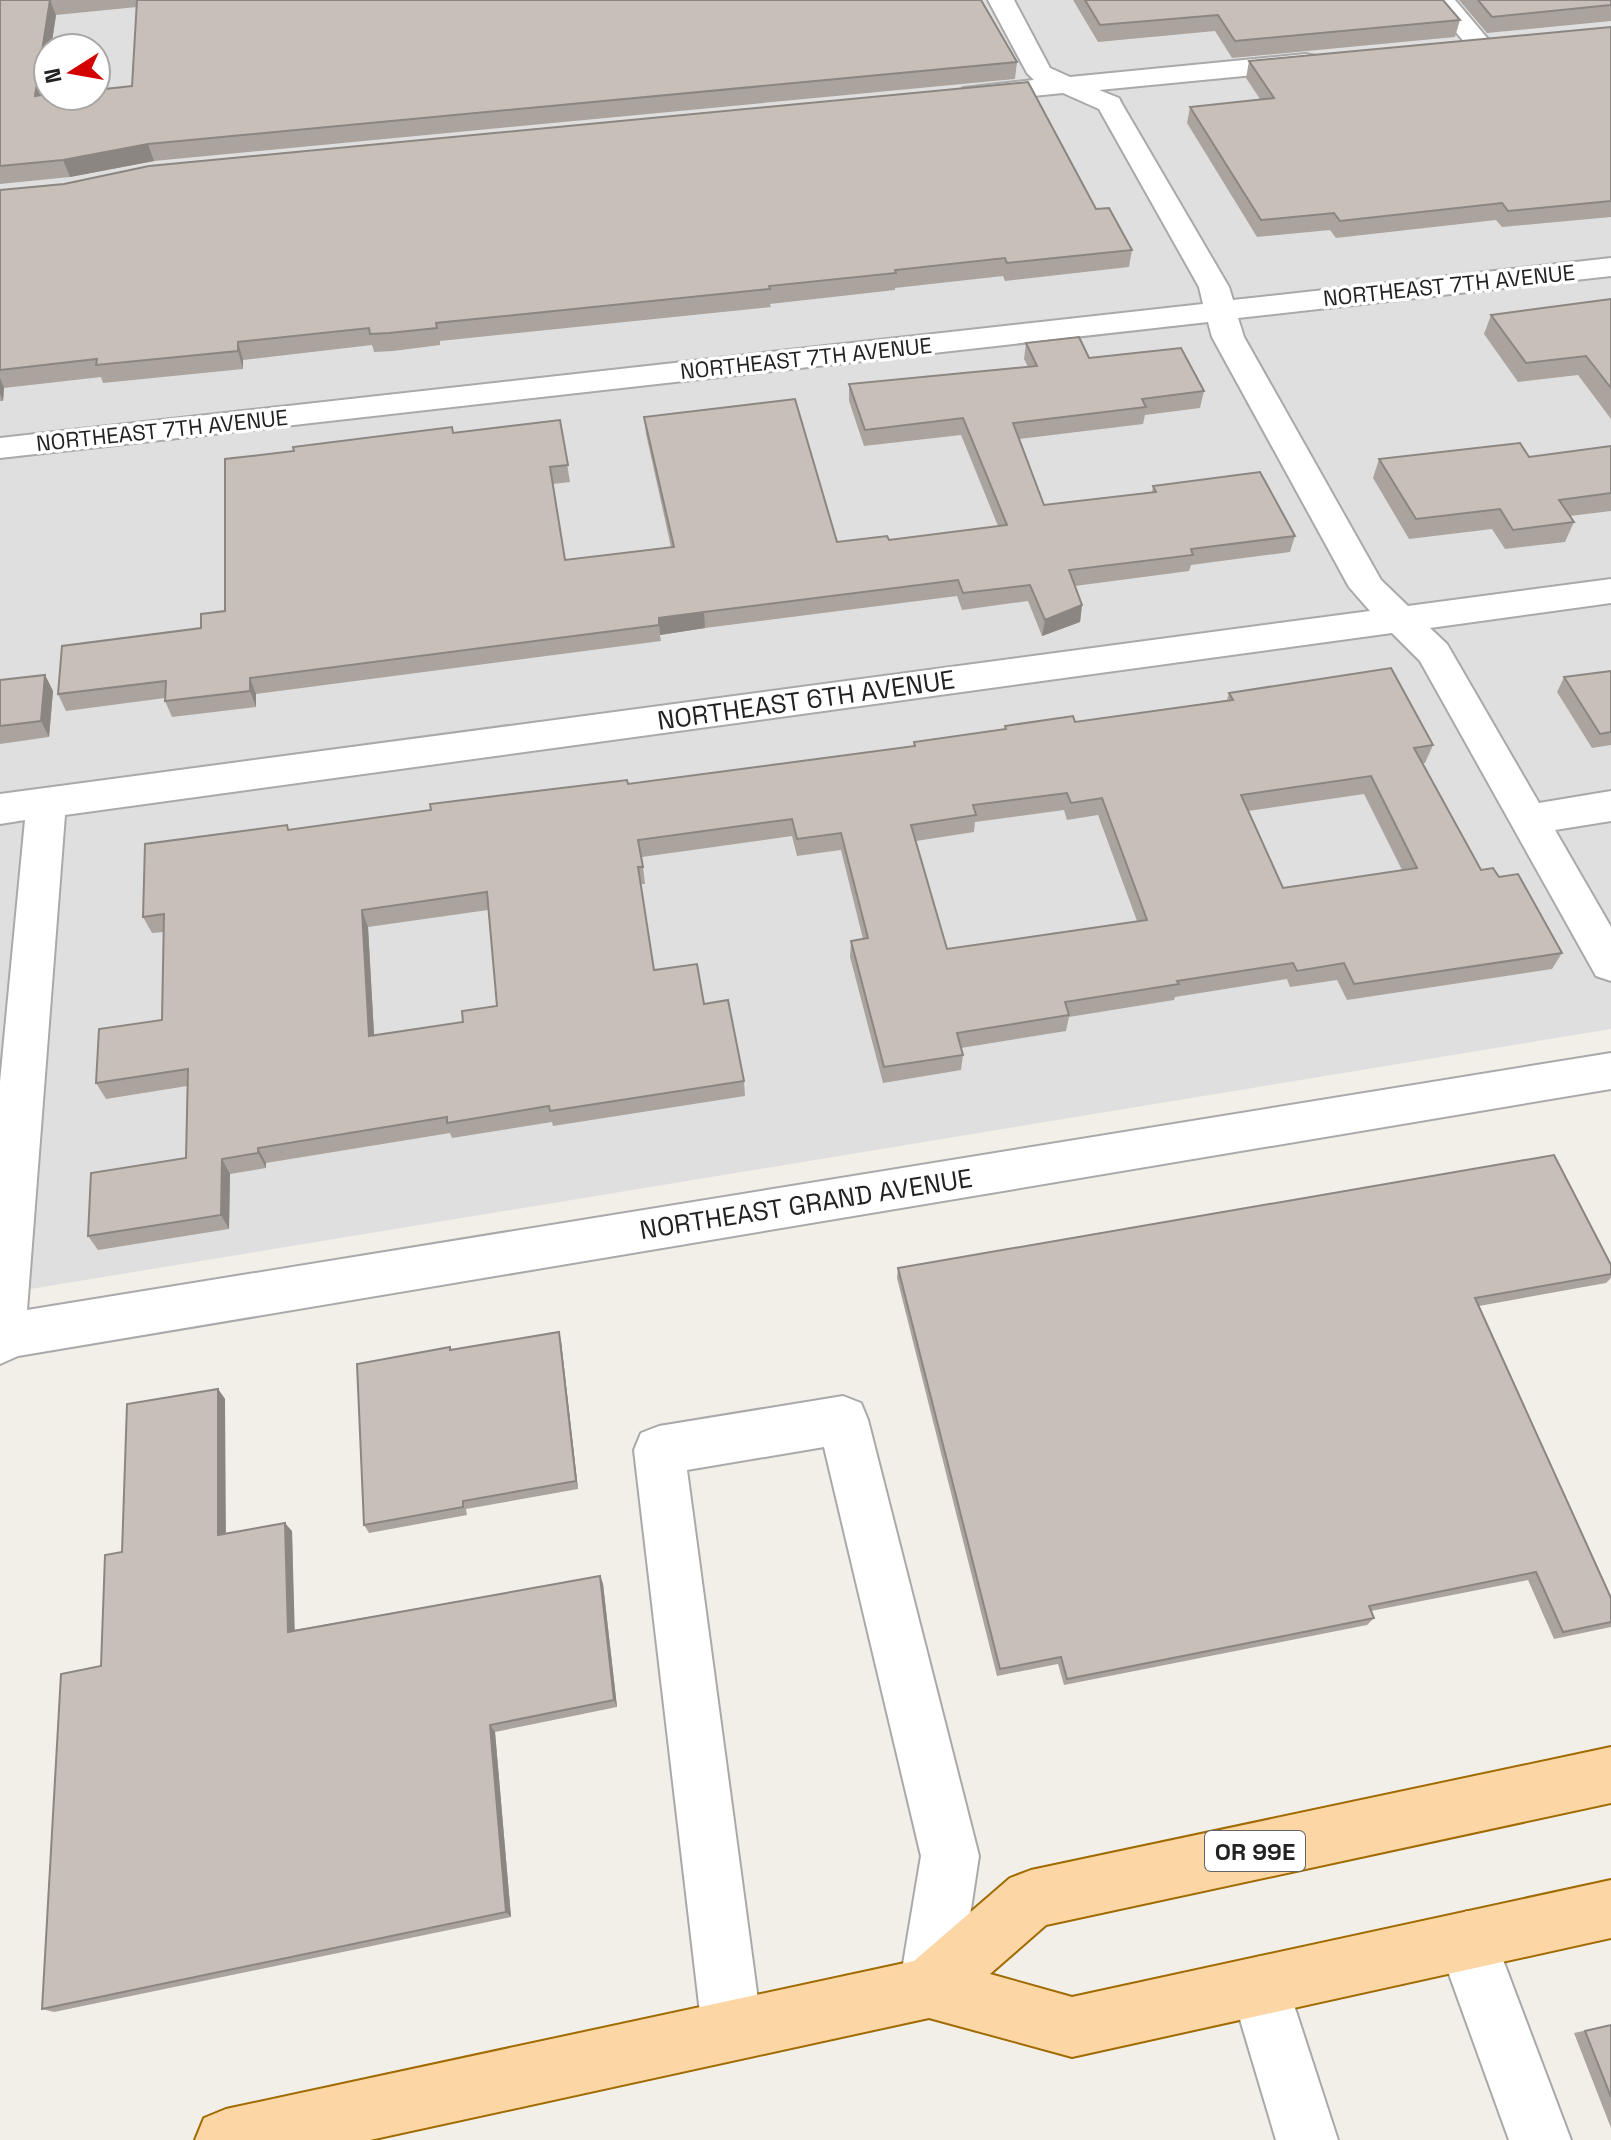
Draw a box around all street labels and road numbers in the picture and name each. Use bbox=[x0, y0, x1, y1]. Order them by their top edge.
street label: NORTHEAST 7TH AVENUE bbox=[1322, 258, 1576, 312]
street label: NORTHEAST 7TH AVENUE bbox=[679, 331, 933, 385]
street label: NORTHEAST 7TH AVENUE bbox=[35, 403, 289, 457]
street label: NORTHEAST 6TH AVENUE bbox=[655, 662, 957, 738]
street label: NORTHEAST GRAND AVENUE bbox=[637, 1161, 975, 1247]
road number: OR 99E bbox=[1205, 1831, 1305, 1871]

